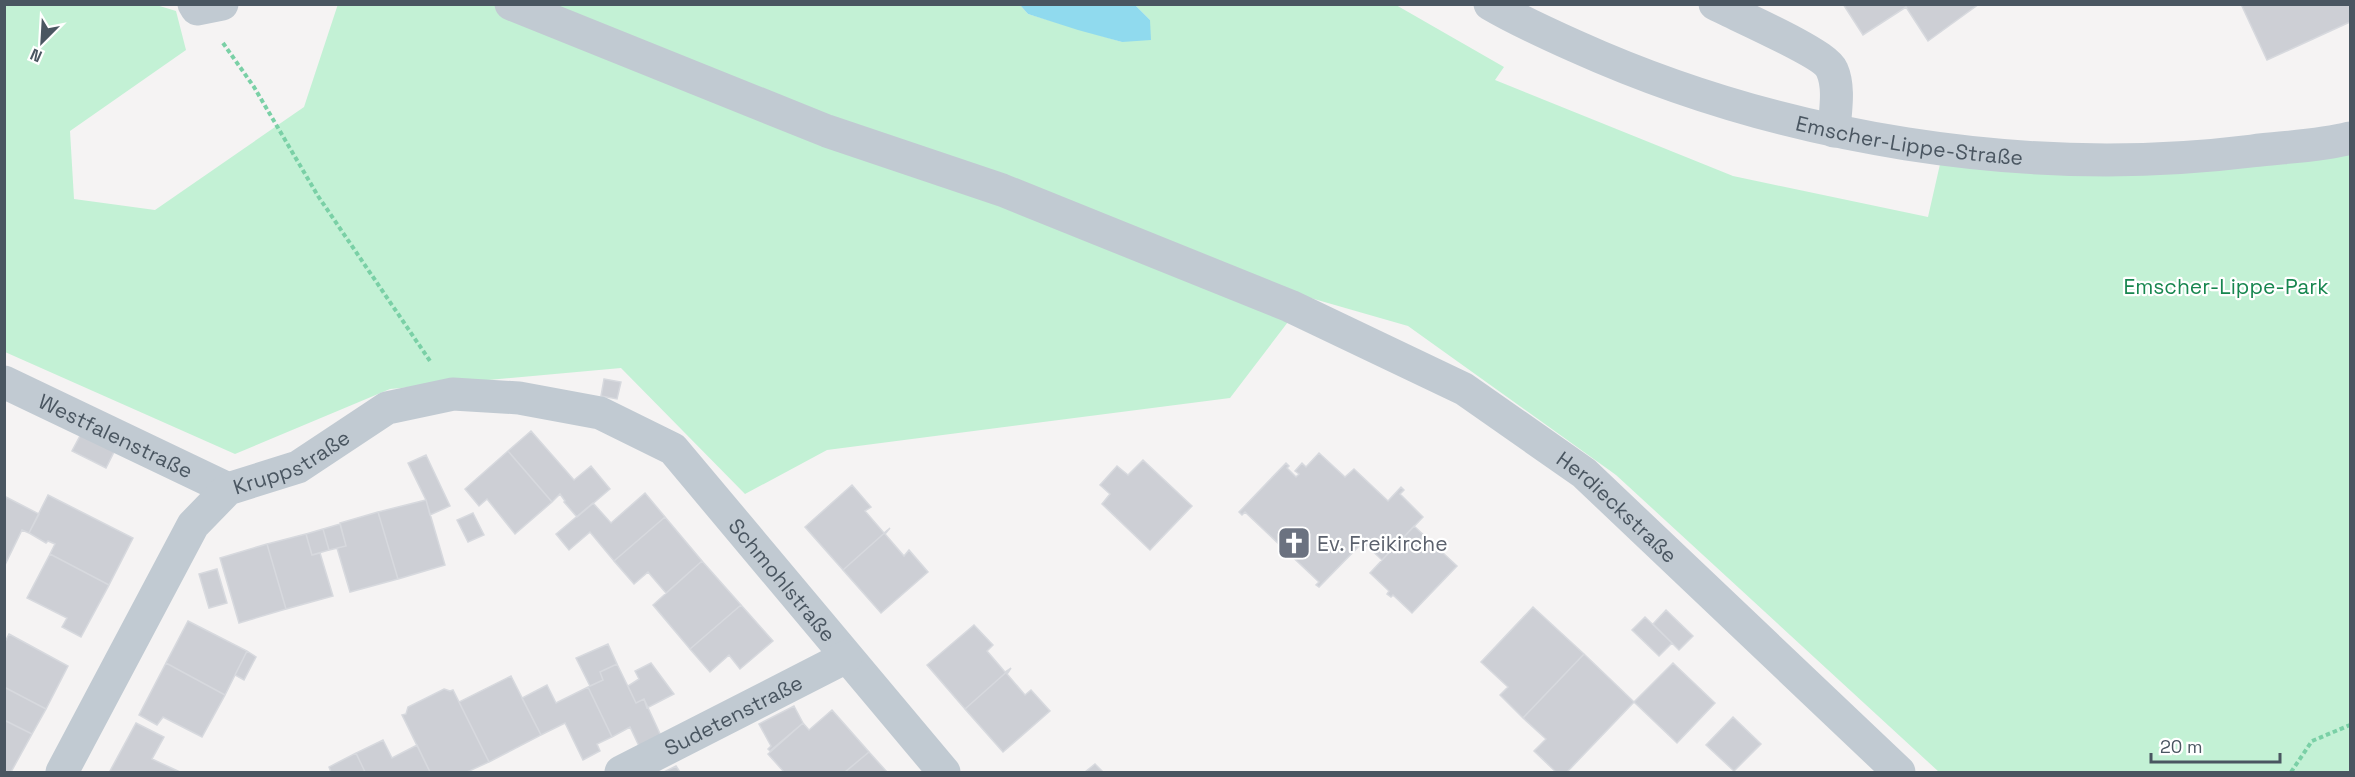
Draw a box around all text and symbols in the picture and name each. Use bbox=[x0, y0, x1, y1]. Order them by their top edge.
north arrow bbox=[12, 12, 72, 72]
text: N bbox=[27, 43, 45, 67]
street label: Emscher-Lippe-Straße bbox=[1793, 109, 2024, 170]
park label: Emscher-Lippe-Park bbox=[2123, 273, 2329, 300]
street label: Westfalenstraße bbox=[34, 387, 197, 484]
street label: Kruppstraße bbox=[230, 423, 355, 500]
street label: Herdieckstraße bbox=[1552, 445, 1683, 568]
street label: Schmohlstraße bbox=[723, 512, 842, 647]
church icon: Ev. Freikirche bbox=[1276, 525, 1312, 561]
place label: Ev. Freikirche bbox=[1317, 530, 1448, 557]
street label: Sudetenstraße bbox=[660, 668, 807, 761]
scale bar bbox=[2151, 726, 2280, 764]
text: 20 m bbox=[2160, 735, 2203, 758]

